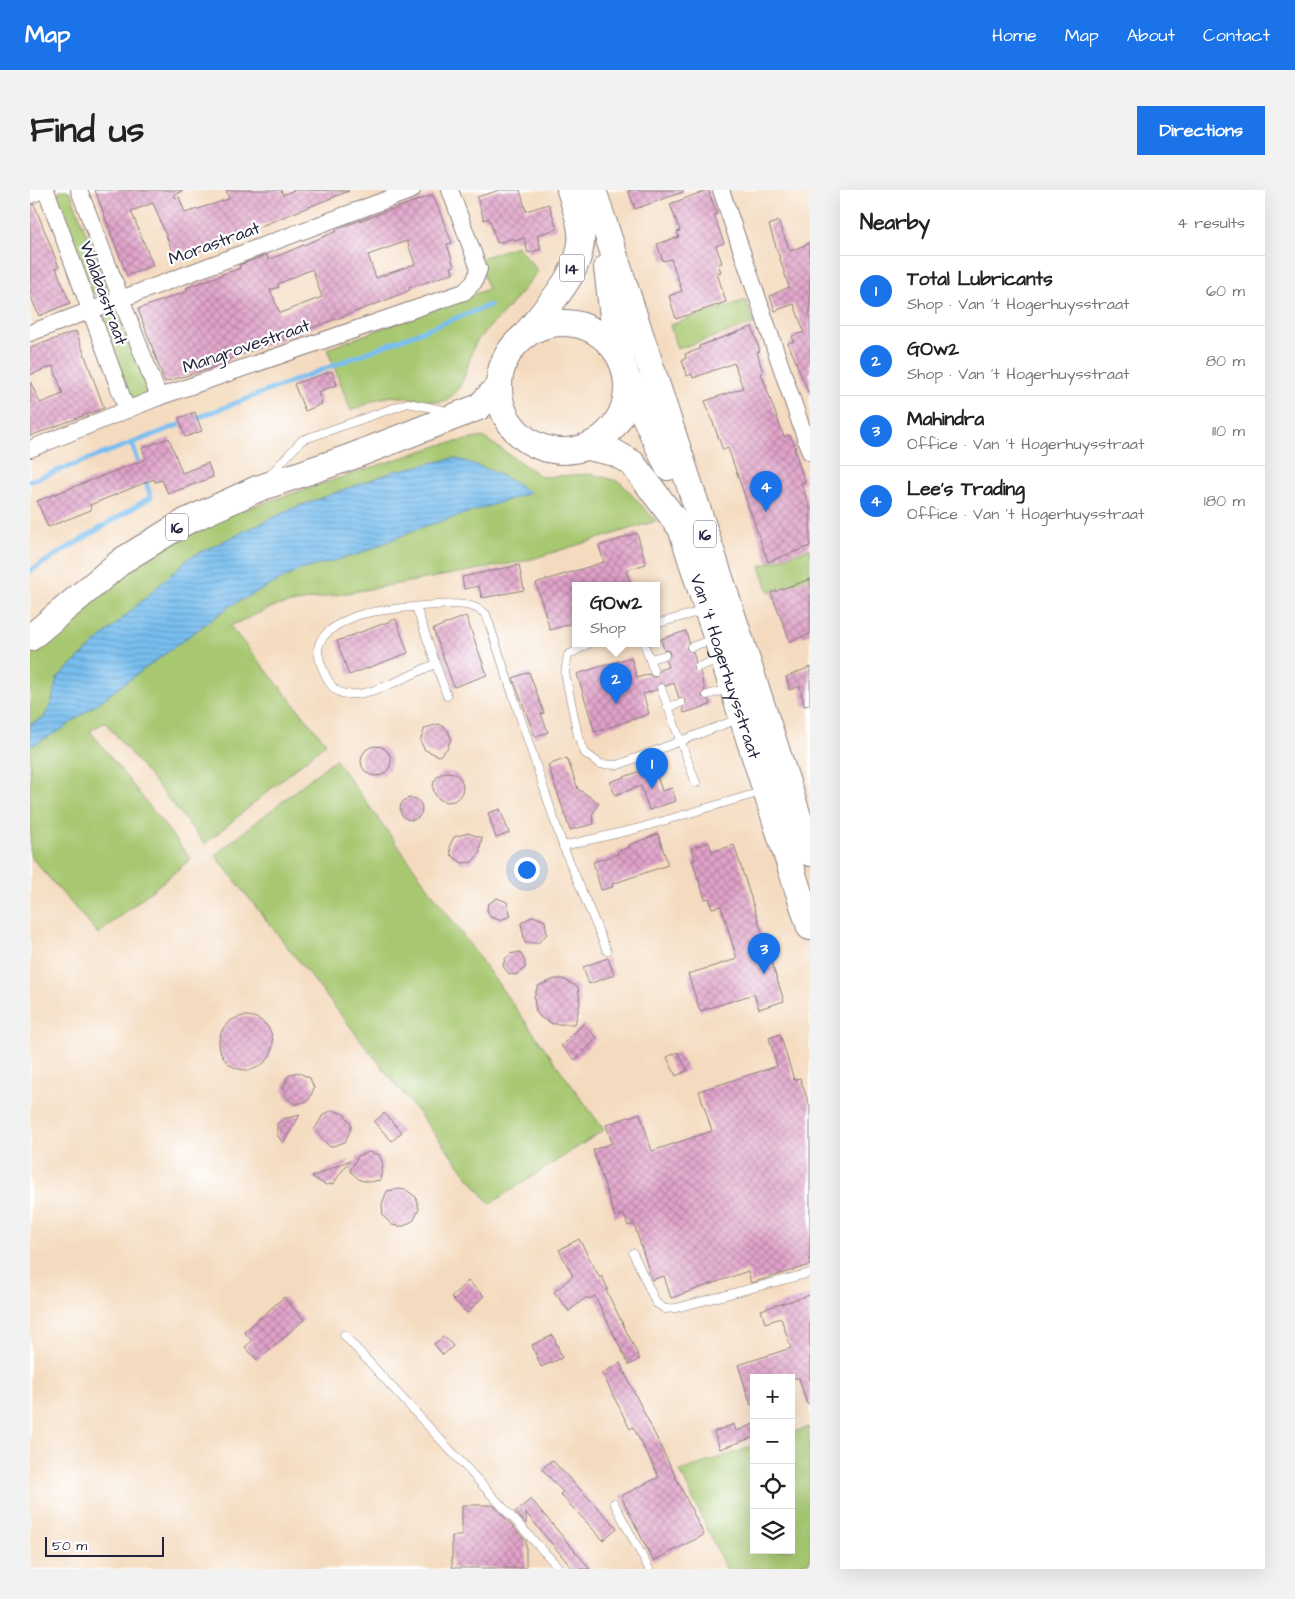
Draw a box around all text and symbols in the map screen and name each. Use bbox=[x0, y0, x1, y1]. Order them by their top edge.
text: Map bbox=[25, 18, 70, 52]
text: Home bbox=[992, 23, 1037, 48]
text: Map bbox=[1065, 23, 1099, 48]
text: About bbox=[1127, 23, 1175, 48]
text: Contact bbox=[1203, 23, 1270, 48]
text: Find us bbox=[30, 106, 144, 155]
button: Directions bbox=[1137, 106, 1265, 155]
text: Nearby bbox=[860, 208, 930, 237]
text: 4 results bbox=[1177, 212, 1245, 234]
street label: Morastraat bbox=[165, 215, 264, 272]
street label: Walabastraat bbox=[73, 238, 134, 349]
road number: 14 bbox=[560, 254, 584, 282]
text: Total Lubricants bbox=[907, 266, 1053, 293]
text: 1 bbox=[875, 280, 877, 302]
text: 60 m bbox=[1206, 280, 1245, 302]
text: Shop · Van 't Hogerhuysstraat bbox=[907, 293, 1130, 315]
street label: Mangrovestraat bbox=[179, 313, 314, 381]
text: GOw2 bbox=[907, 336, 959, 363]
text: 2 bbox=[871, 350, 881, 372]
text: 80 m bbox=[1206, 350, 1245, 372]
text: Shop · Van 't Hogerhuysstraat bbox=[907, 363, 1130, 385]
text: Mahindra bbox=[907, 406, 984, 433]
text: 3 bbox=[872, 420, 880, 442]
text: 110 m bbox=[1212, 420, 1245, 442]
text: Office · Van 't Hogerhuysstraat bbox=[907, 433, 1144, 455]
pin: 4 bbox=[750, 471, 782, 512]
text: Lee's Trading bbox=[907, 476, 1025, 503]
text: 4 bbox=[871, 490, 881, 512]
text: 180 m bbox=[1204, 490, 1245, 512]
text: Office · Van 't Hogerhuysstraat bbox=[907, 503, 1144, 525]
road number: 16 bbox=[166, 514, 188, 541]
road number: 16 bbox=[694, 520, 716, 548]
street label: Van 't Hogerhuysstraat bbox=[684, 571, 767, 763]
popup bbox=[572, 582, 660, 647]
text: GOw2 bbox=[590, 590, 642, 617]
text: Shop bbox=[590, 617, 626, 639]
pin: 2 bbox=[600, 663, 632, 704]
pin: 1 bbox=[636, 748, 668, 789]
your location bbox=[514, 857, 540, 883]
pin: 3 bbox=[748, 933, 780, 974]
map controls bbox=[750, 1374, 795, 1554]
button: + bbox=[750, 1374, 795, 1419]
button: − bbox=[750, 1419, 795, 1464]
button: locate bbox=[750, 1464, 795, 1509]
button: layers bbox=[750, 1509, 795, 1554]
scale bar bbox=[45, 1534, 164, 1557]
text: 50 m bbox=[52, 1536, 87, 1556]

